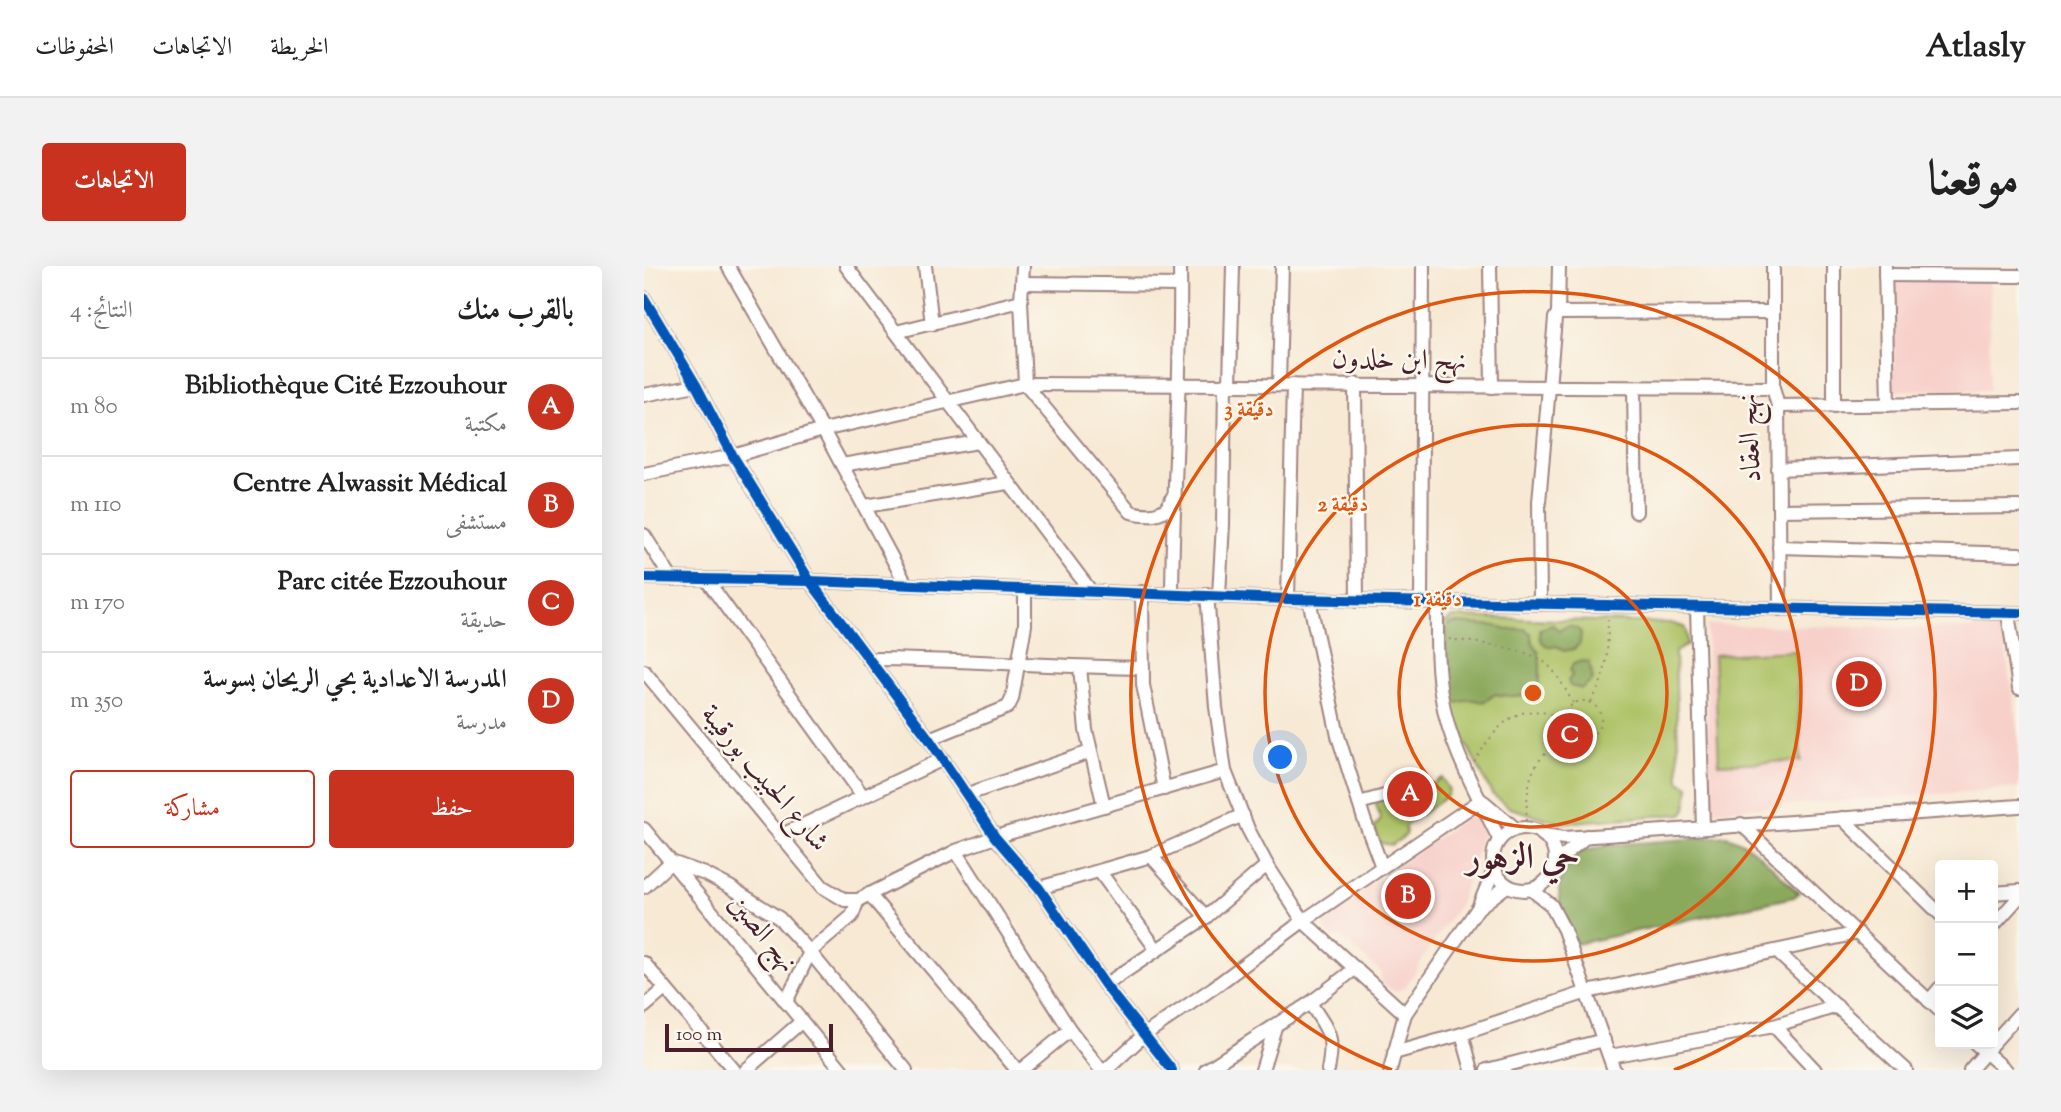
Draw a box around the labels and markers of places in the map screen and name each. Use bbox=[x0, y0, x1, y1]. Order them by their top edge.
pin: D bbox=[1836, 658, 1882, 710]
centre of rings bbox=[1521, 681, 1545, 705]
pin: C bbox=[1547, 710, 1593, 762]
pin: A bbox=[1387, 768, 1433, 820]
pin: B bbox=[1385, 870, 1431, 922]

